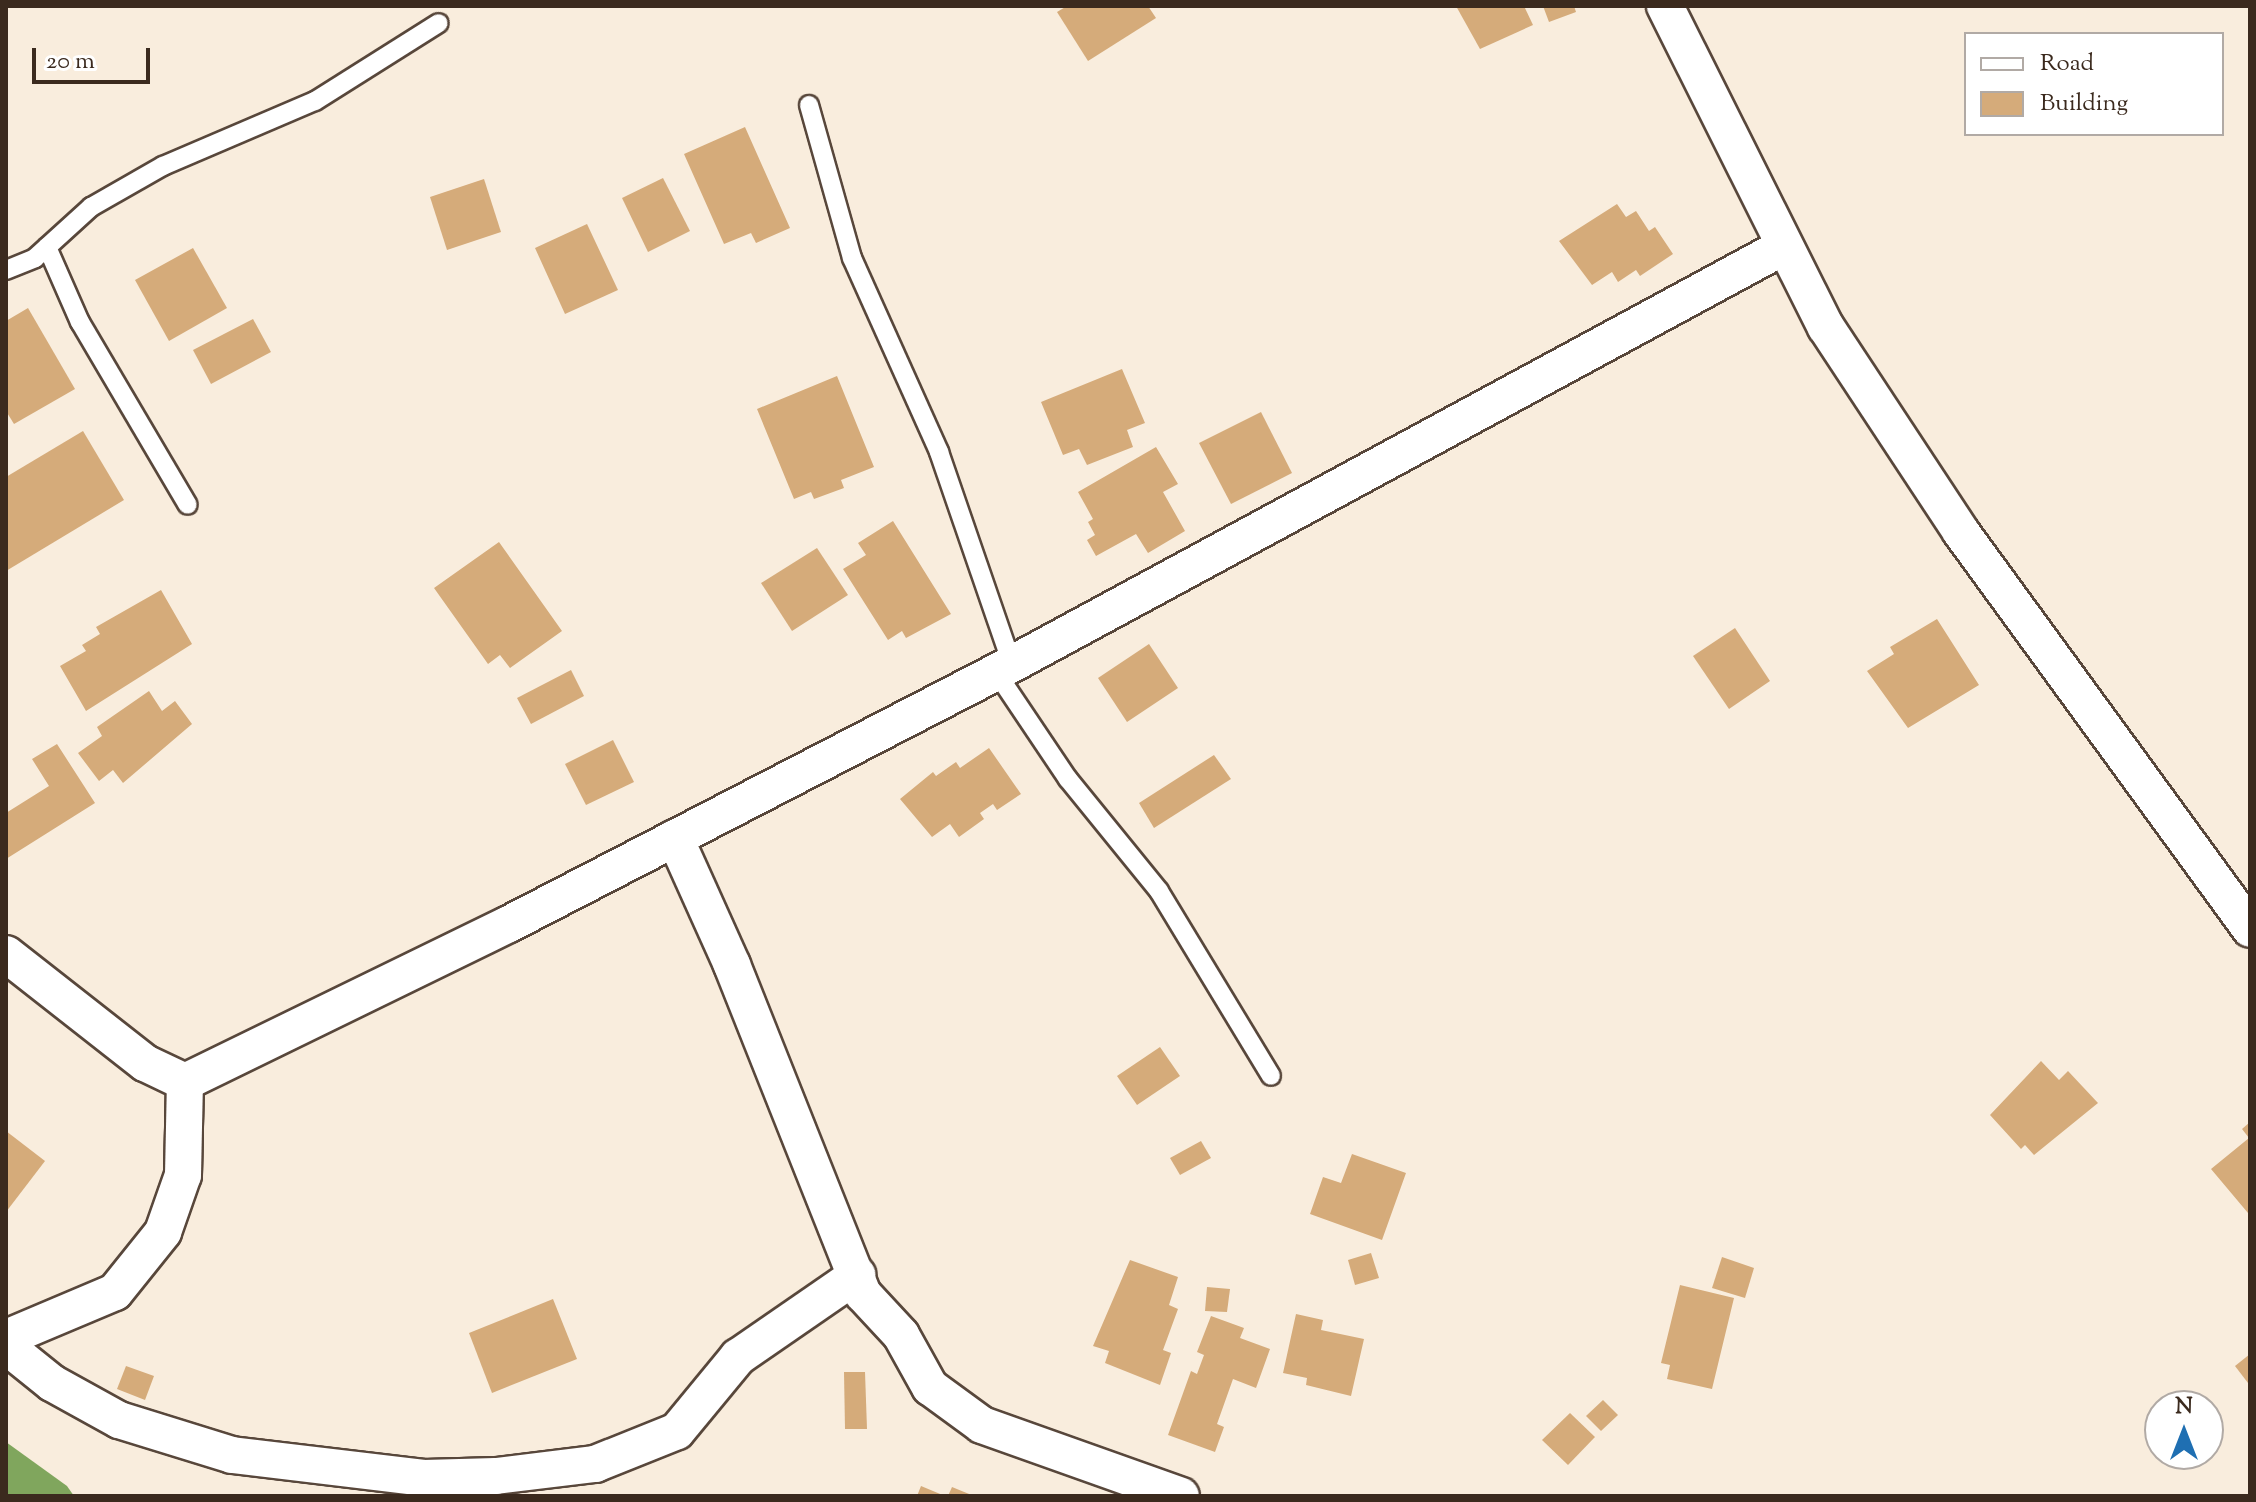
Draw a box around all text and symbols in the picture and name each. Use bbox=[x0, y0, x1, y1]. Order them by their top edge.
scale bar bbox=[36, 32, 154, 82]
legend bbox=[1964, 32, 2224, 136]
text: 20 m bbox=[46, 45, 95, 79]
text: Road bbox=[2040, 47, 2094, 81]
text: Building bbox=[2040, 87, 2128, 121]
north arrow bbox=[2144, 1390, 2224, 1470]
text: N bbox=[2175, 1392, 2193, 1424]

